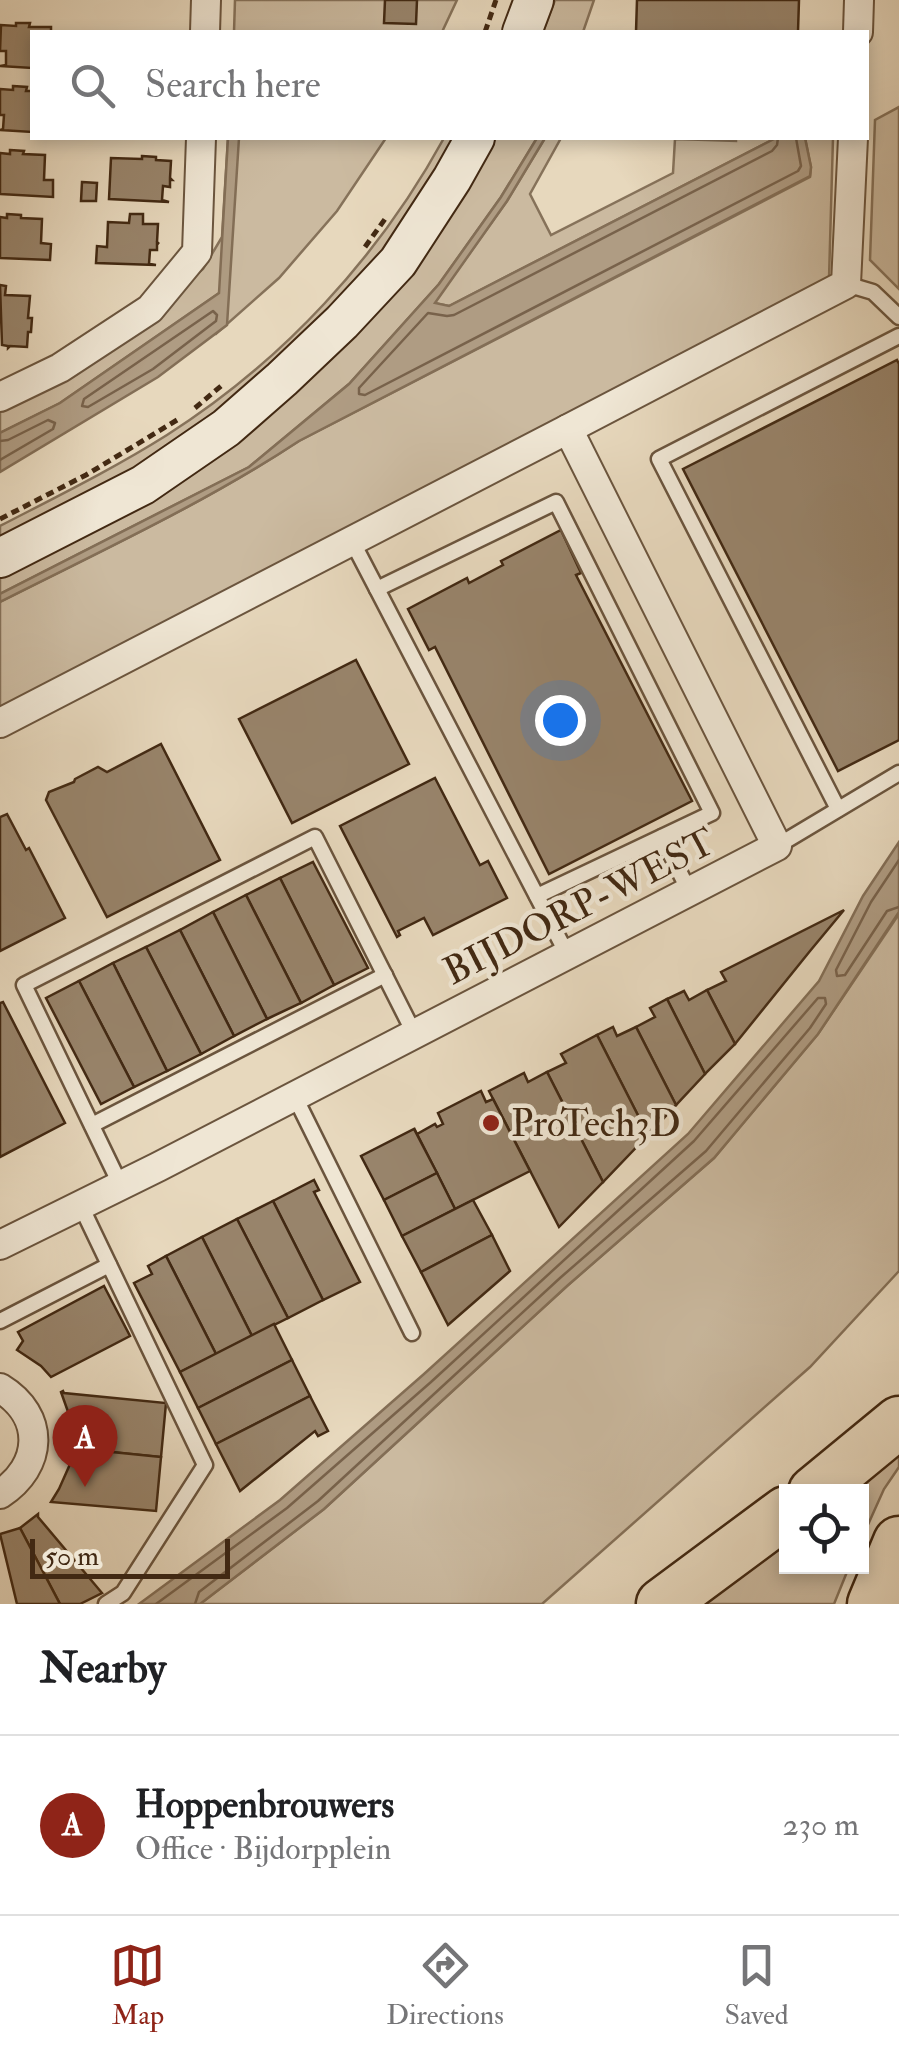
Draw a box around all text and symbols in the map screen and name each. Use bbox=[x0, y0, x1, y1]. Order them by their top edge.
search box bbox=[30, 30, 869, 140]
icon: search bbox=[65, 58, 120, 113]
text: Search here bbox=[145, 61, 321, 109]
your location bbox=[535, 695, 586, 746]
street label: BIJDORP-WEST bbox=[436, 818, 723, 996]
place label: ProTech3D bbox=[511, 1100, 681, 1148]
marker: ProTech3D bbox=[480, 1112, 502, 1134]
pin: A bbox=[52, 1404, 118, 1487]
map controls bbox=[779, 1484, 869, 1574]
button: locate bbox=[779, 1484, 869, 1574]
scale bar bbox=[30, 1534, 230, 1578]
text: 50 m bbox=[45, 1539, 99, 1574]
text: Nearby bbox=[40, 1643, 166, 1695]
text: Hoppenbrouwers bbox=[135, 1781, 394, 1829]
text: A bbox=[62, 1805, 83, 1845]
text: 230 m bbox=[783, 1805, 859, 1845]
text: Office · Bijdorpplein bbox=[135, 1829, 391, 1869]
tab: Map bbox=[110, 1938, 165, 2033]
tab: Directions bbox=[386, 1938, 504, 2033]
tab: Saved bbox=[725, 1938, 789, 2033]

